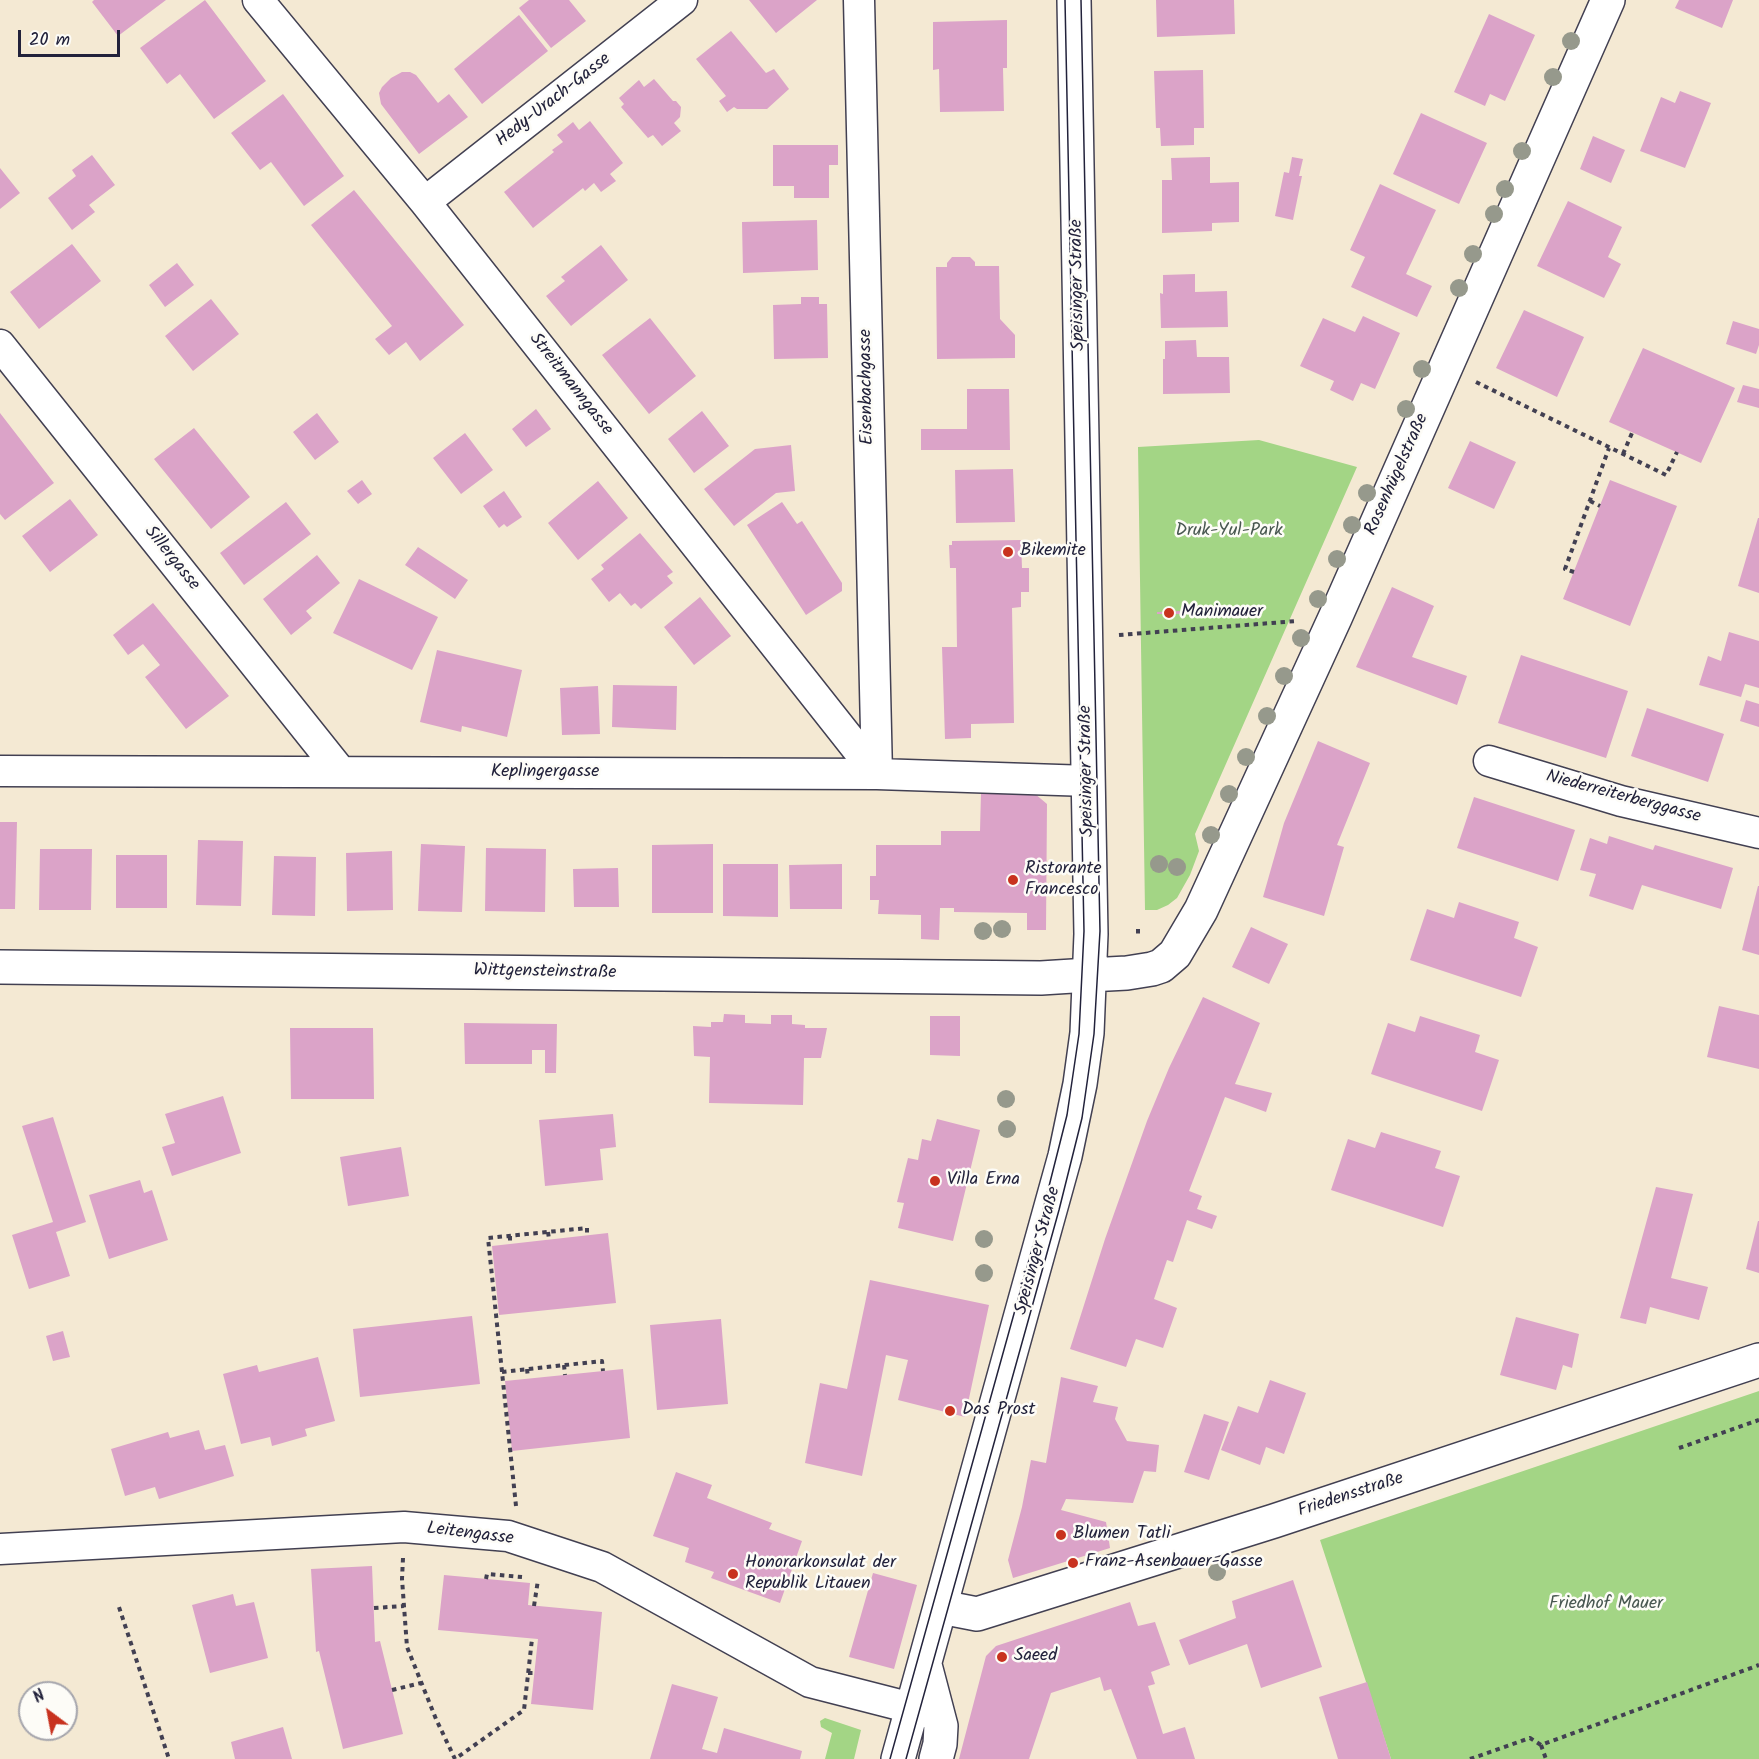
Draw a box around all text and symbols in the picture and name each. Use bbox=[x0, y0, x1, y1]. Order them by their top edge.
scale bar bbox=[21, 18, 123, 56]
text: 20 m bbox=[29, 26, 70, 55]
street label: Hedy-Urach-Gasse bbox=[492, 49, 616, 153]
street label: Speisinger Straße bbox=[1067, 219, 1091, 351]
street label: Streitmanngasse bbox=[523, 329, 617, 441]
street label: Eisenbachgasse bbox=[856, 329, 880, 445]
street label: Rosenhügelstraße bbox=[1361, 411, 1435, 539]
park label: Druk-Yul-Park bbox=[1175, 521, 1283, 543]
street label: Sillergasse bbox=[138, 522, 204, 596]
place label: Bikemite bbox=[1020, 541, 1086, 563]
marker: Bikemite bbox=[1001, 545, 1015, 559]
place label: Manimauer bbox=[1181, 602, 1263, 624]
marker: Manimauer bbox=[1162, 606, 1176, 620]
street label: Speisinger Straße bbox=[1076, 705, 1100, 837]
street label: Keplingergasse bbox=[491, 762, 599, 784]
street label: Niederreiterberggasse bbox=[1543, 767, 1703, 829]
place label: Ristorante Francesco bbox=[1025, 859, 1102, 902]
marker: Ristorante Francesco bbox=[1006, 873, 1020, 887]
street label: Wittgensteinstraße bbox=[473, 961, 617, 985]
place label: Villa Erna bbox=[947, 1170, 1020, 1192]
marker: Villa Erna bbox=[928, 1174, 942, 1188]
street label: Speisinger Straße bbox=[1012, 1185, 1066, 1317]
place label: Das Prost bbox=[962, 1400, 1035, 1422]
marker: Das Prost bbox=[943, 1404, 957, 1418]
street label: Friedensstraße bbox=[1295, 1469, 1407, 1523]
street label: Leitengasse bbox=[425, 1519, 515, 1551]
place label: Blumen Tatli bbox=[1073, 1524, 1171, 1546]
marker: Blumen Tatli bbox=[1054, 1528, 1068, 1542]
place label: Franz-Asenbauer-Gasse bbox=[1085, 1552, 1263, 1574]
place label: Honorarkonsulat der Republik Litauen bbox=[745, 1553, 896, 1596]
marker: Franz-Asenbauer-Gasse bbox=[1066, 1556, 1080, 1570]
marker: Honorarkonsulat der Republik Litauen bbox=[726, 1567, 740, 1581]
park label: Friedhof Mauer bbox=[1549, 1594, 1663, 1616]
place label: Saeed bbox=[1014, 1646, 1057, 1668]
marker: Saeed bbox=[995, 1650, 1009, 1664]
north arrow bbox=[18, 1681, 78, 1741]
text: N bbox=[28, 1684, 50, 1710]

